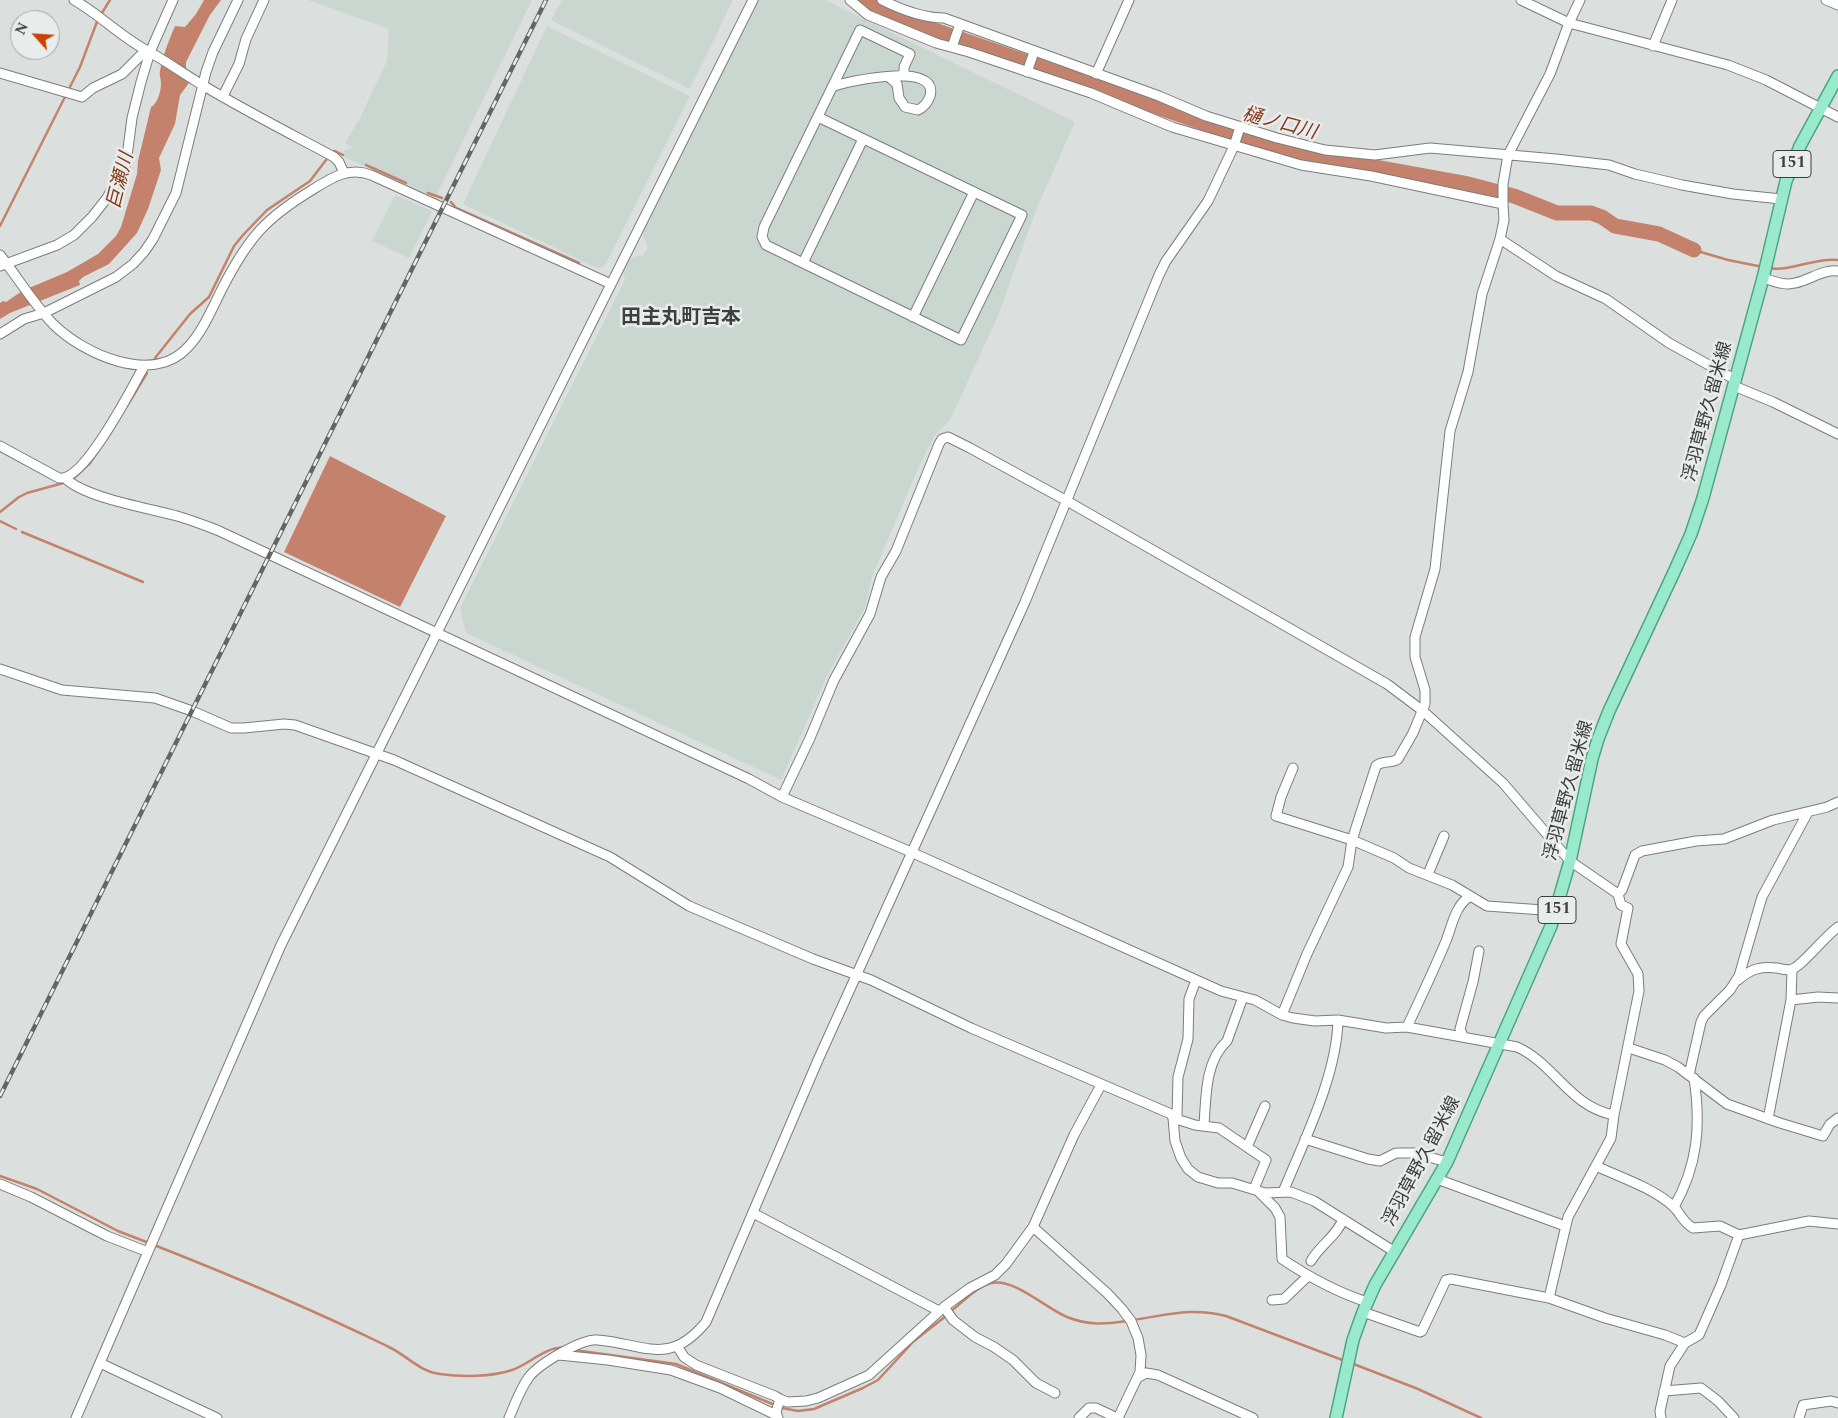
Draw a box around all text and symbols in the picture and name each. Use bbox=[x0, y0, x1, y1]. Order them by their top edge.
north arrow bbox=[10, 10, 60, 60]
text: N bbox=[10, 19, 34, 38]
water label: 樋ノ口川 bbox=[1239, 104, 1319, 146]
road number: 151 bbox=[1773, 150, 1811, 178]
water label: 巨瀬川 bbox=[104, 151, 140, 211]
district label: 田主丸町吉本 bbox=[621, 307, 741, 331]
street label: 浮羽草野久留米線 bbox=[1680, 340, 1738, 484]
street label: 浮羽草野久留米線 bbox=[1541, 719, 1599, 863]
road number: 151 bbox=[1538, 896, 1576, 924]
street label: 浮羽草野久留米線 bbox=[1380, 1093, 1466, 1231]

